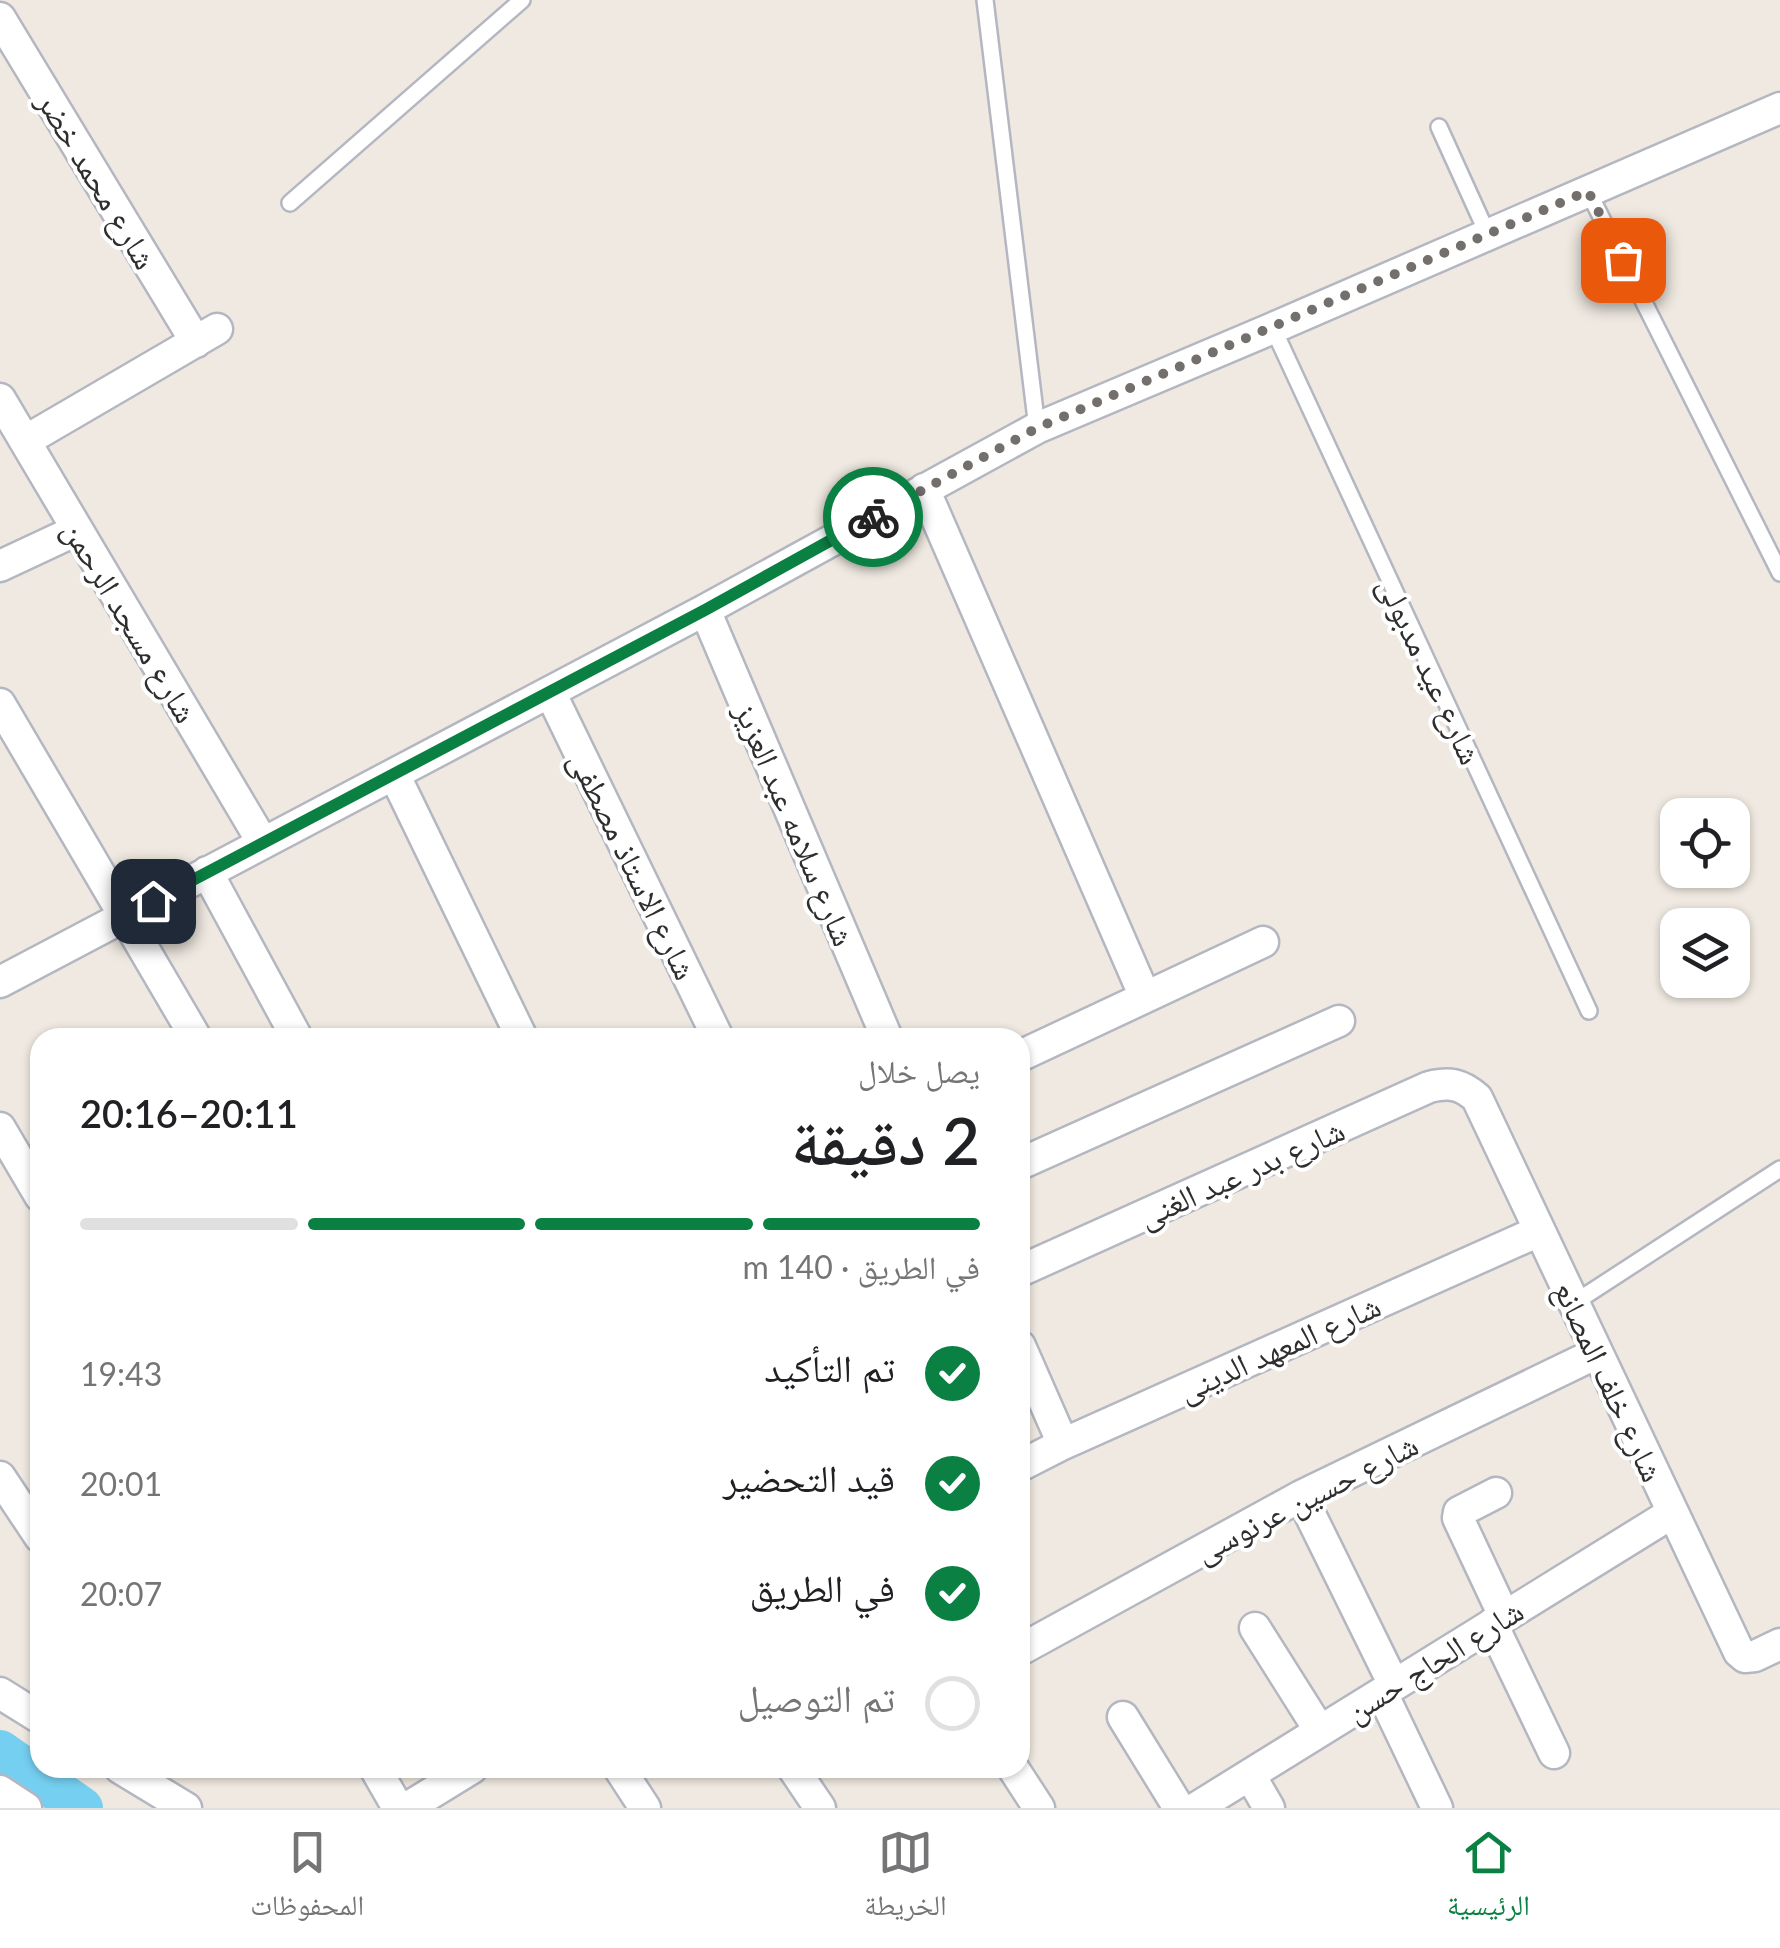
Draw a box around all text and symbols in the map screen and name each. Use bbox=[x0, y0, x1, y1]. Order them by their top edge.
street label: شارع محمد خضر bbox=[28, 84, 166, 277]
pin bbox=[1581, 218, 1666, 303]
icon: bag bbox=[1596, 233, 1651, 288]
courier bbox=[823, 467, 923, 567]
icon: bike bbox=[846, 490, 901, 545]
street label: شارع مسجد الرحمن bbox=[54, 513, 207, 730]
street label: شارع عيد مدبولى bbox=[1369, 570, 1491, 771]
street label: شارع سلامه عبد العزيز bbox=[725, 696, 865, 952]
street label: شارع الاستاذ مصطفى bbox=[560, 744, 706, 986]
map controls bbox=[1660, 798, 1750, 998]
button: locate bbox=[1660, 798, 1750, 888]
pin bbox=[111, 859, 196, 944]
icon: home bbox=[126, 874, 181, 929]
button: layers bbox=[1660, 908, 1750, 998]
text: يصل خلال bbox=[858, 1051, 980, 1090]
text: 20:11–20:16 bbox=[80, 1090, 298, 1136]
text: 2 دقيقة bbox=[791, 1101, 980, 1179]
street label: شارع بدر عبد الغنى bbox=[1132, 1109, 1351, 1237]
text: في الطريق · 140 m bbox=[742, 1247, 980, 1286]
street label: شارع خلف المصانع bbox=[1545, 1275, 1673, 1488]
street label: شارع المعهد الدينى bbox=[1172, 1285, 1387, 1411]
text: تم التأكيد bbox=[764, 1344, 895, 1390]
icon: check bbox=[925, 1346, 980, 1401]
text: 19:43 bbox=[80, 1354, 162, 1393]
street label: شارع حسين عرنوسى bbox=[1188, 1424, 1425, 1572]
text: قيد التحضير bbox=[723, 1454, 895, 1500]
icon: check bbox=[925, 1456, 980, 1511]
text: 20:01 bbox=[80, 1464, 162, 1503]
text: في الطريق bbox=[749, 1564, 895, 1610]
icon: check bbox=[925, 1566, 980, 1621]
text: 20:07 bbox=[80, 1574, 162, 1613]
street label: شارع الحاج حسن bbox=[1338, 1590, 1531, 1732]
text: تم التوصيل bbox=[738, 1674, 895, 1720]
tab: المحفوظات bbox=[250, 1825, 364, 1933]
tab: الخريطة bbox=[864, 1825, 947, 1933]
tab: الرئيسية bbox=[1447, 1825, 1530, 1933]

